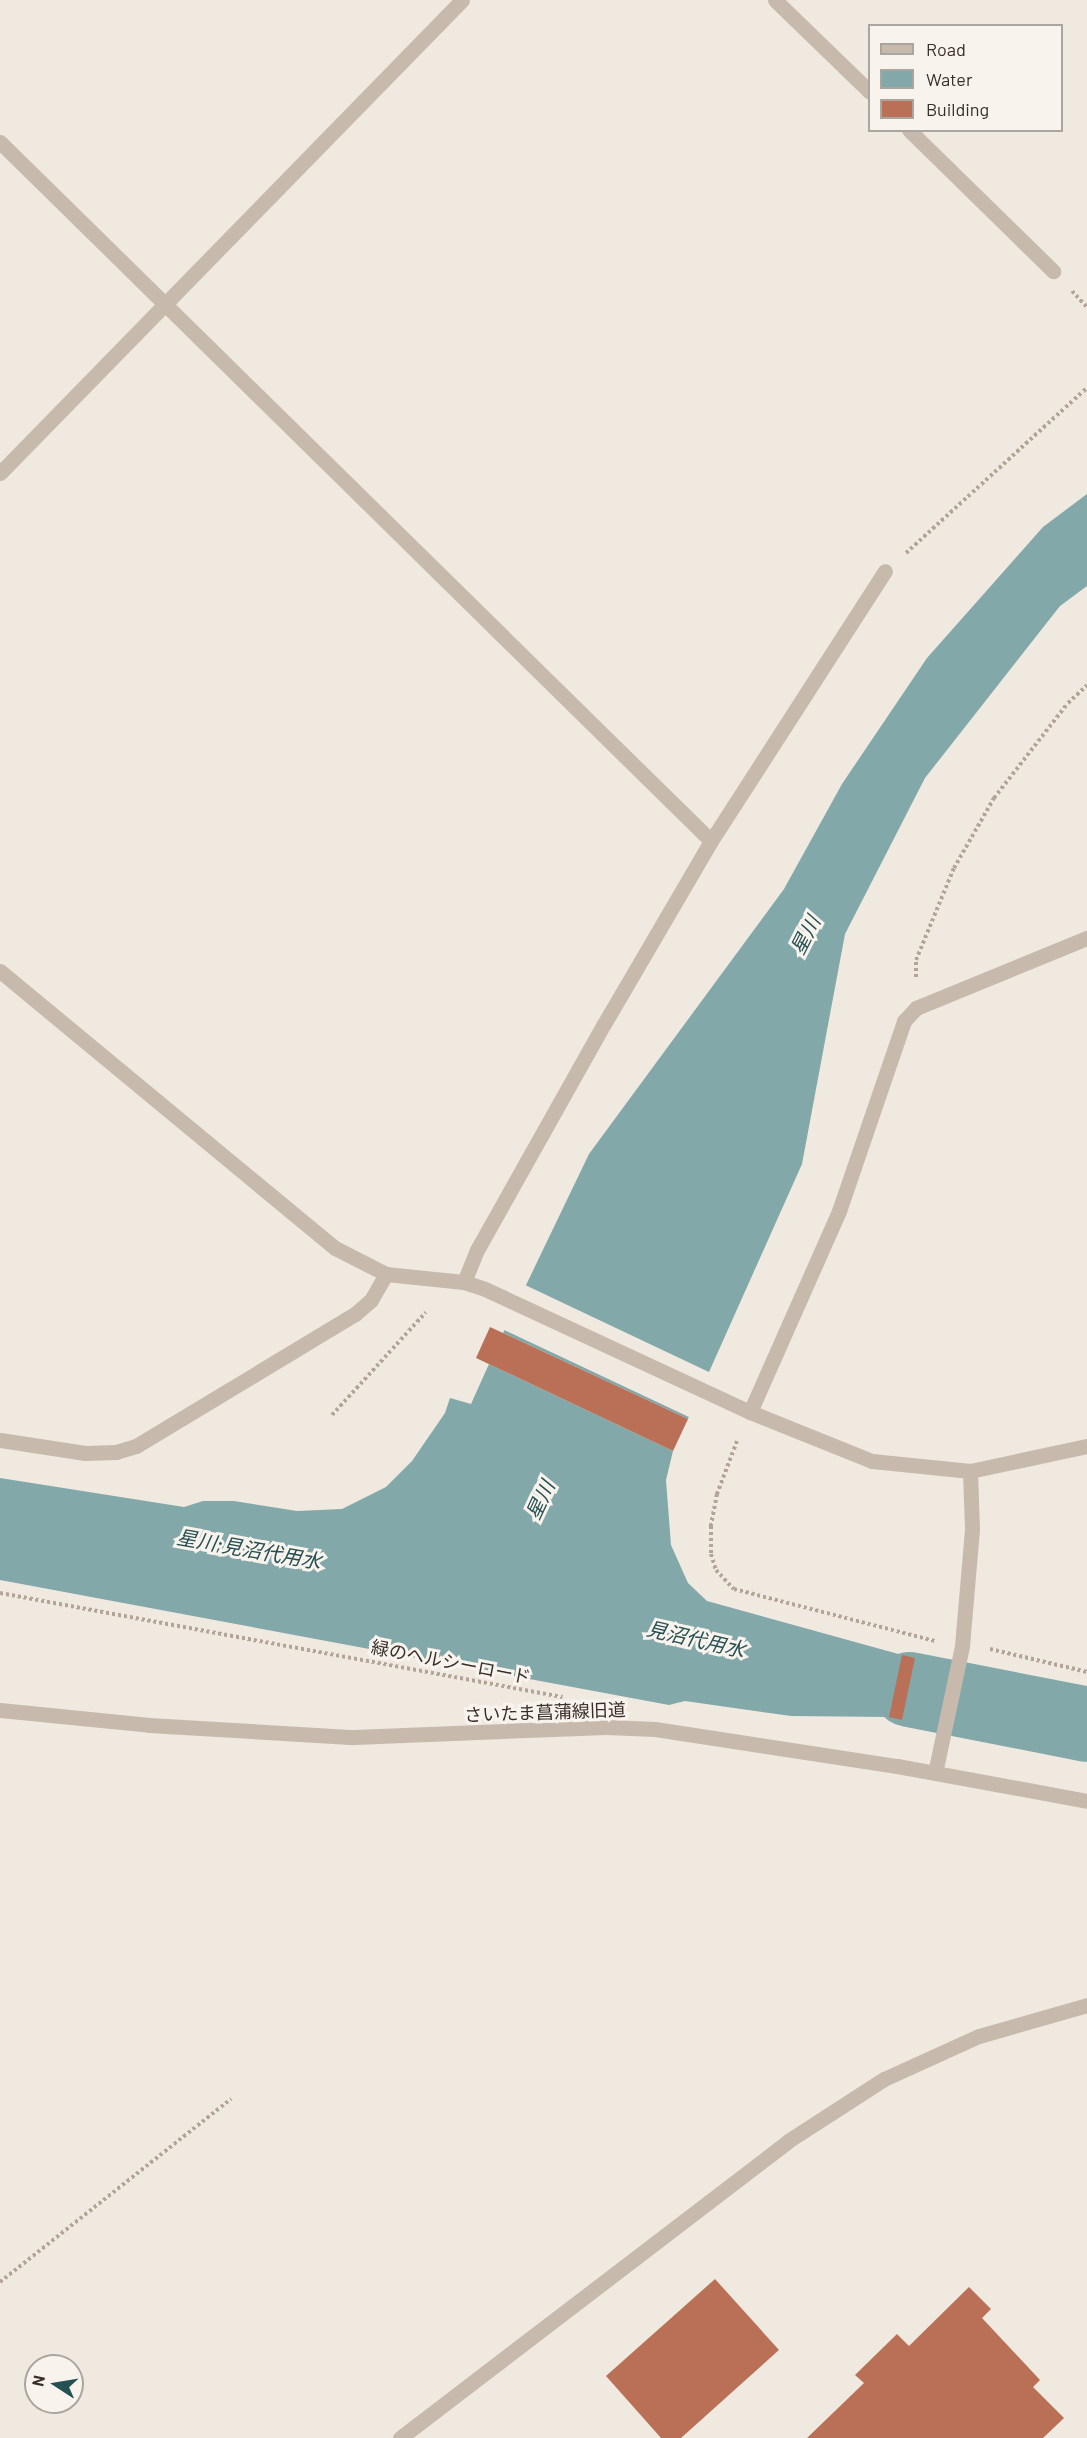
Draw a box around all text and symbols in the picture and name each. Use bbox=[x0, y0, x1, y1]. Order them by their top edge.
legend bbox=[868, 24, 1063, 132]
text: Road bbox=[926, 38, 966, 60]
text: Water bbox=[926, 68, 973, 90]
text: Building bbox=[926, 98, 989, 120]
water label: 星川 bbox=[785, 912, 825, 958]
water label: 星川 bbox=[521, 1477, 559, 1523]
water label: 星川;見沼代用水 bbox=[175, 1525, 323, 1573]
water label: 見沼代用水 bbox=[645, 1616, 747, 1662]
street label: 緑のヘルシーロード bbox=[369, 1636, 533, 1688]
street label: さいたま菖蒲線旧道 bbox=[464, 1698, 626, 1726]
north arrow bbox=[24, 2354, 84, 2414]
text: N bbox=[27, 2373, 48, 2388]

